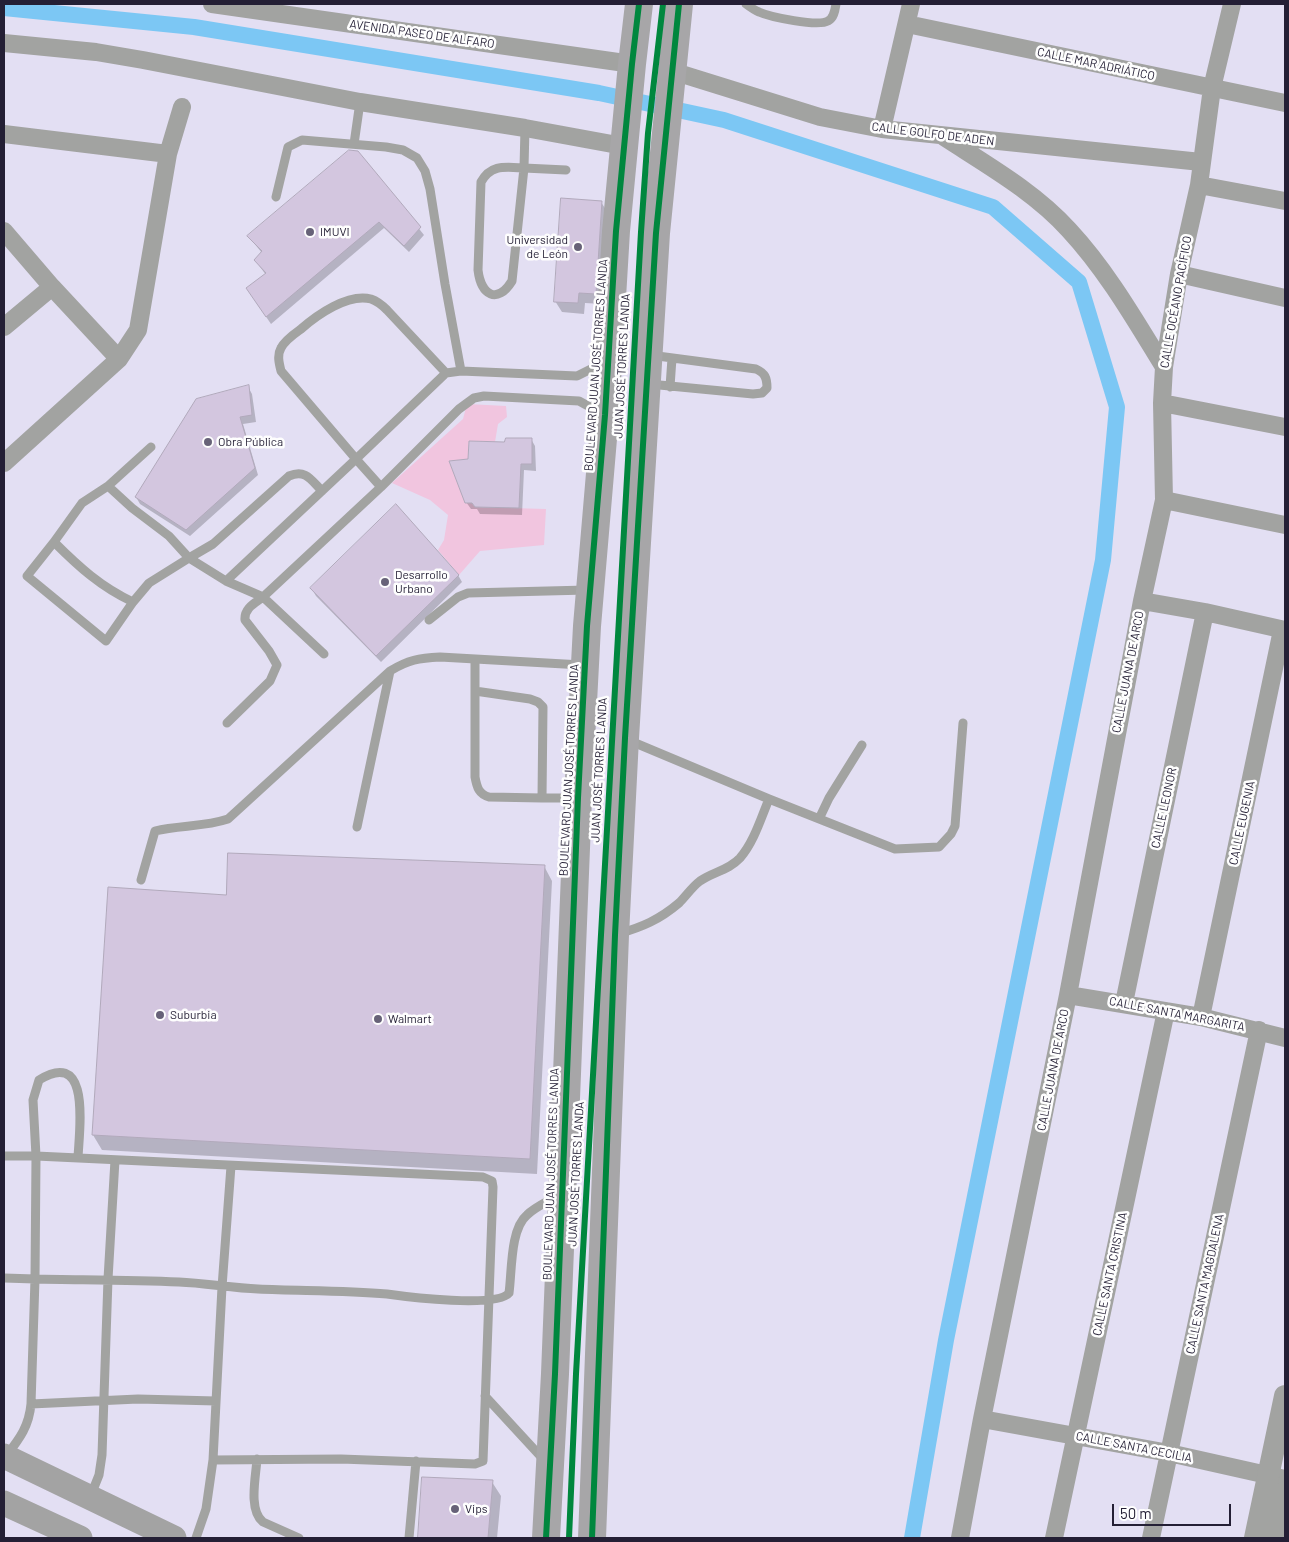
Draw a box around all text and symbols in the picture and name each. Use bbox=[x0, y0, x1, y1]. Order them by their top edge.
street label: AVENIDA PASEO DE ALFARO bbox=[349, 17, 495, 51]
street label: CALLE MAR ADRIÁTICO bbox=[1036, 45, 1156, 83]
street label: CALLE GOLFO DE ADEN bbox=[871, 119, 995, 149]
place label: IMUVI bbox=[320, 225, 350, 239]
marker: IMUVI bbox=[304, 226, 316, 238]
place label: Universidad de León bbox=[506, 233, 568, 261]
street label: CALLE OCÉANO PACÍFICO bbox=[1157, 235, 1195, 369]
marker: Universidad de León bbox=[572, 241, 584, 253]
street label: BOULEVARD JUAN JOSÉ TORRES LANDA bbox=[581, 258, 611, 472]
street label: JUAN JOSÉ TORRES LANDA bbox=[611, 293, 633, 439]
place label: Obra Pública bbox=[218, 435, 283, 449]
marker: Obra Pública bbox=[202, 436, 214, 448]
place label: Desarrollo Urbano bbox=[395, 568, 448, 596]
marker: Desarrollo Urbano bbox=[379, 576, 391, 588]
street label: CALLE JUANA DE ARCO bbox=[1109, 610, 1147, 734]
street label: BOULEVARD JUAN JOSÉ TORRES LANDA bbox=[556, 663, 582, 877]
street label: JUAN JOSÉ TORRES LANDA bbox=[588, 697, 610, 843]
street label: CALLE LEONOR bbox=[1148, 766, 1180, 850]
street label: CALLE EUGENIA bbox=[1226, 780, 1258, 866]
street label: CALLE SANTA MARGARITA bbox=[1108, 994, 1246, 1034]
place label: Suburbia bbox=[170, 1008, 217, 1022]
street label: CALLE JUANA DE ARCO bbox=[1034, 1008, 1072, 1132]
marker: Suburbia bbox=[154, 1009, 166, 1021]
place label: Walmart bbox=[388, 1012, 432, 1026]
marker: Walmart bbox=[372, 1013, 384, 1025]
street label: BOULEVARD JUAN JOSÉ TORRES LANDA bbox=[540, 1067, 562, 1281]
street label: JUAN JOSÉ TORRES LANDA bbox=[565, 1101, 587, 1247]
street label: CALLE SANTA CRISTINA bbox=[1090, 1211, 1130, 1337]
street label: CALLE SANTA MAGDALENA bbox=[1183, 1213, 1227, 1355]
street label: CALLE SANTA CECILIA bbox=[1075, 1429, 1193, 1465]
scale bar bbox=[1114, 1494, 1233, 1526]
place label: Vips bbox=[465, 1502, 488, 1516]
marker: Vips bbox=[449, 1503, 461, 1515]
text: 50 m bbox=[1120, 1504, 1152, 1522]

